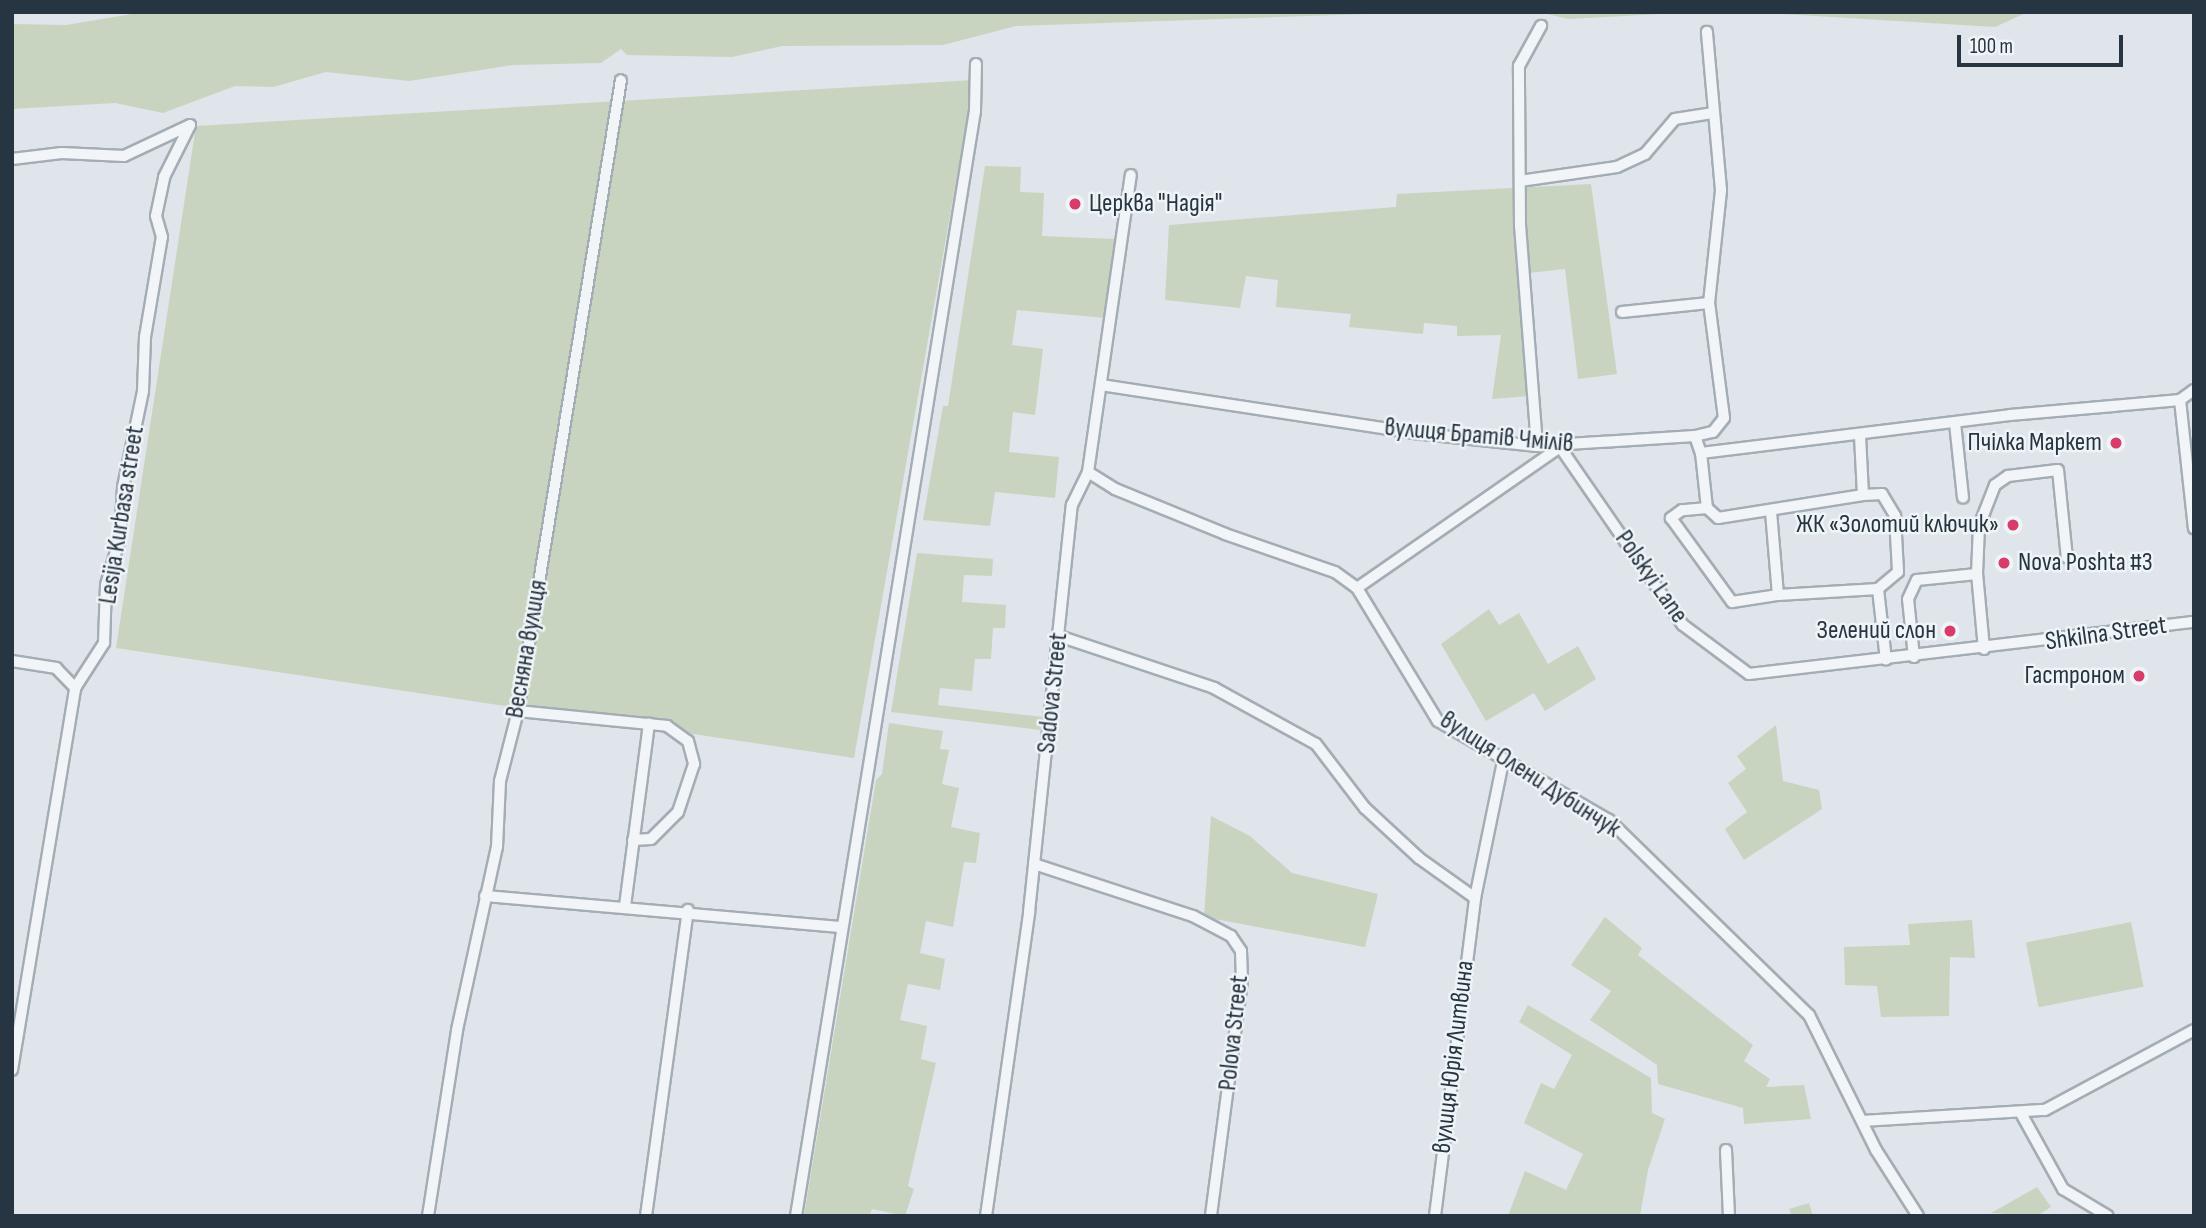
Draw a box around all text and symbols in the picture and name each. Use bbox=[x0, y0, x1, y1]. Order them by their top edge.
scale bar bbox=[1961, 21, 2127, 65]
text: 100 m bbox=[1970, 34, 2013, 59]
place label: Церква "Надія" bbox=[1089, 188, 1222, 220]
marker: Церква "Надія" bbox=[1067, 196, 1083, 212]
street label: вулиця Братів Чмілів bbox=[1383, 412, 1575, 460]
street label: Lesija Kurbasa street bbox=[93, 424, 151, 606]
place label: Пчілка Маркет bbox=[1968, 427, 2102, 459]
marker: Пчілка Маркет bbox=[2108, 435, 2124, 451]
place label: ЖК «Золотий ключик» bbox=[1796, 509, 1999, 541]
marker: ЖК «Золотий ключик» bbox=[2005, 517, 2021, 533]
street label: Polskyi Lane bbox=[1608, 525, 1694, 629]
place label: Nova Poshta #3 bbox=[2018, 547, 2153, 579]
marker: Nova Poshta #3 bbox=[1996, 555, 2012, 571]
street label: Весняна вулиця bbox=[499, 577, 555, 721]
street label: Shkilna Street bbox=[2043, 610, 2169, 658]
place label: Зелений слон bbox=[1817, 615, 1936, 647]
marker: Зелений слон bbox=[1942, 623, 1958, 639]
street label: Sadova Street bbox=[1031, 631, 1075, 755]
place label: Гастроном bbox=[2024, 660, 2125, 692]
marker: Гастроном bbox=[2131, 668, 2147, 684]
street label: вулиця Олени Дубинчук bbox=[1434, 705, 1626, 845]
street label: вулиця Юрія Литвина bbox=[1427, 959, 1481, 1155]
street label: Polova Street bbox=[1212, 974, 1256, 1092]

